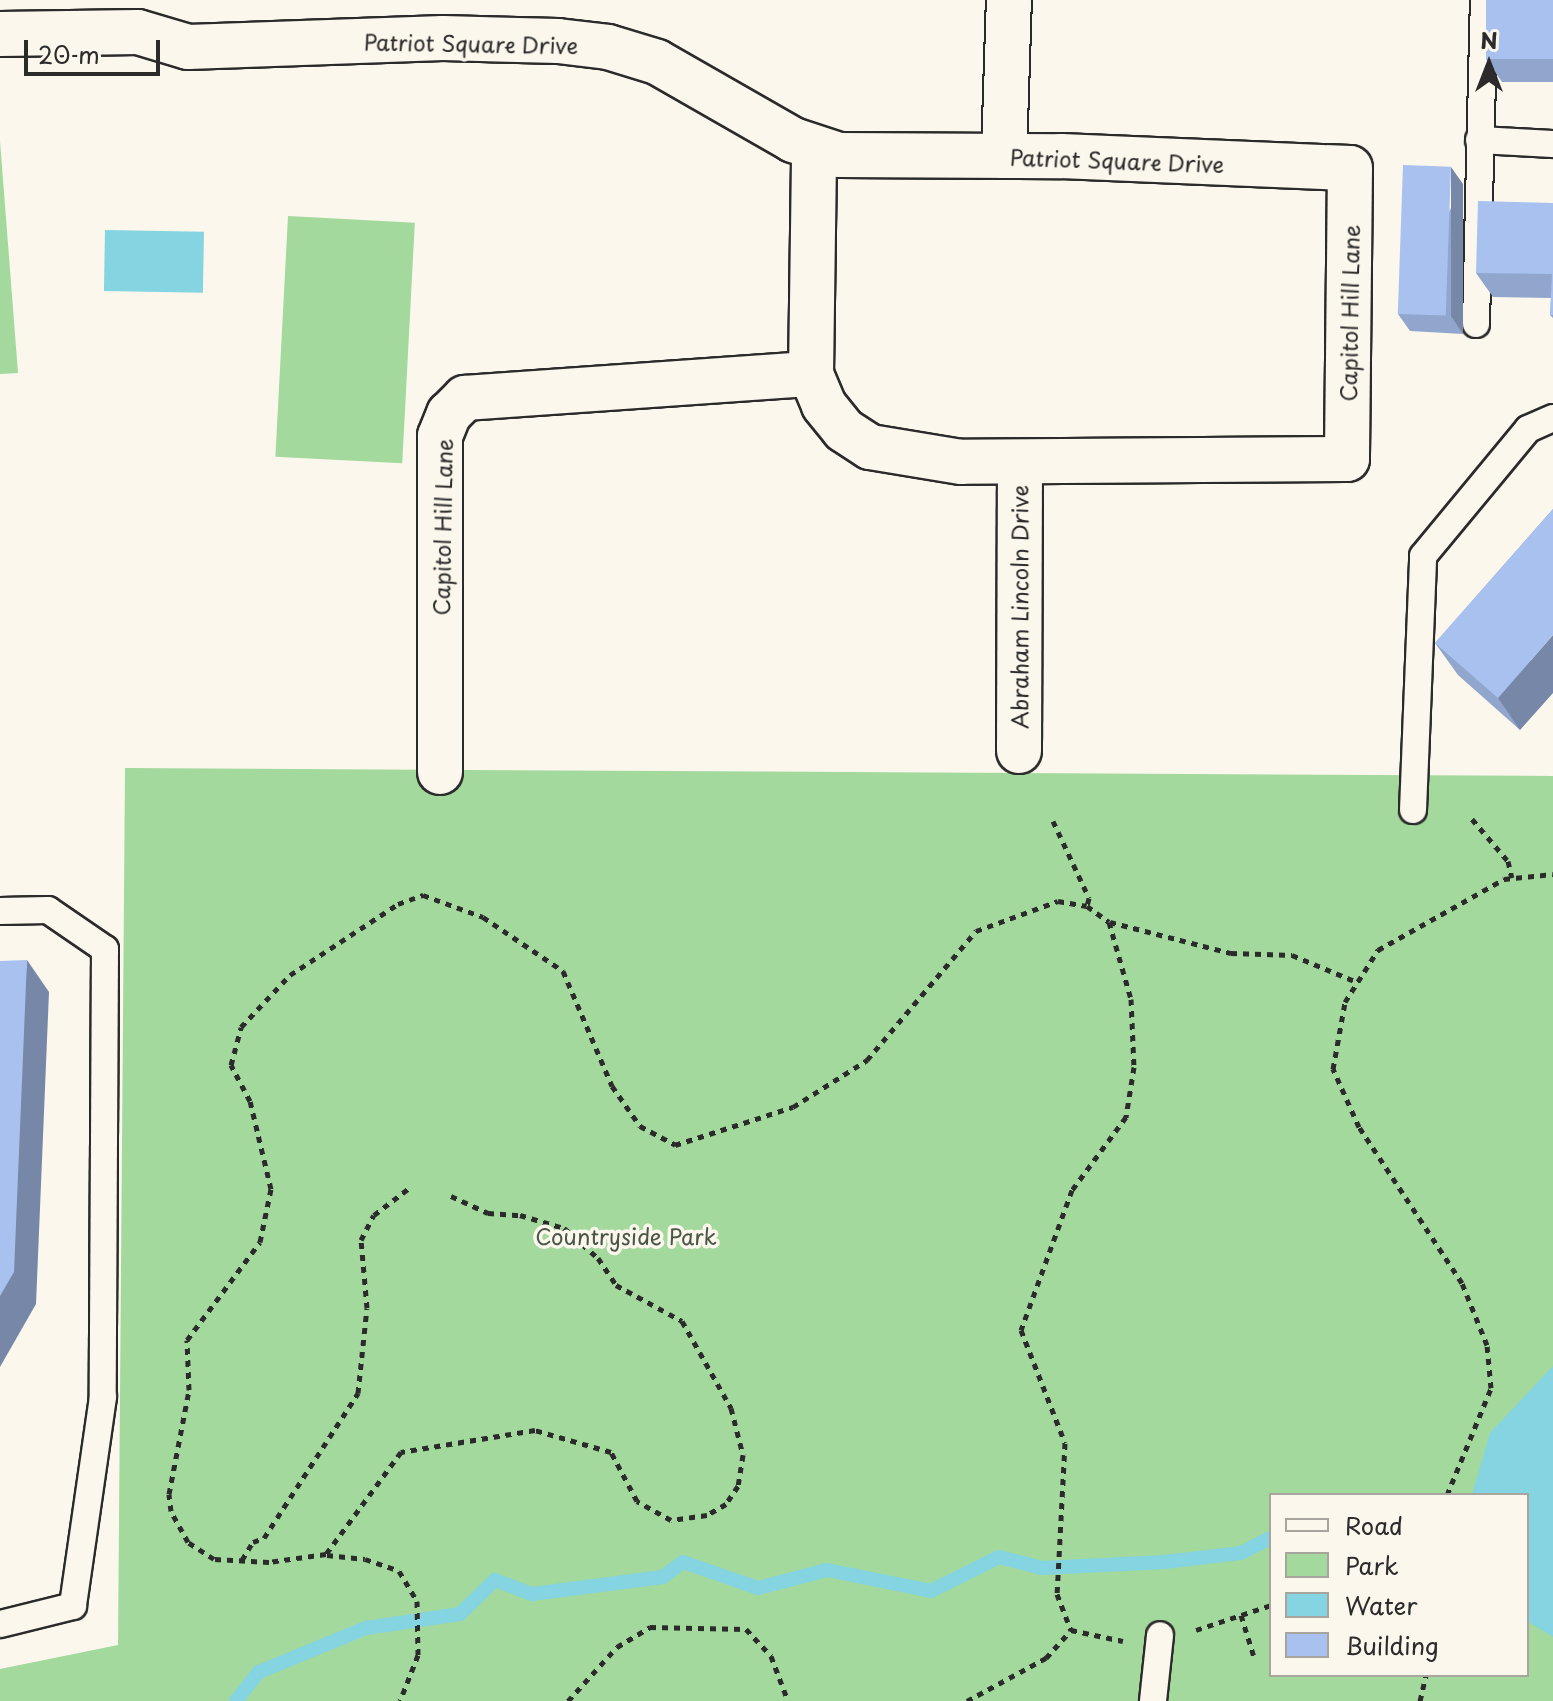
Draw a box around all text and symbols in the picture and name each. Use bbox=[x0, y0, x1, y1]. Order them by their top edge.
text: N bbox=[1480, 23, 1498, 56]
scale bar bbox=[28, 24, 164, 74]
north arrow bbox=[1449, 24, 1529, 104]
street label: Patriot Square Drive bbox=[363, 28, 579, 58]
text: 20 m bbox=[38, 36, 100, 72]
street label: Patriot Square Drive bbox=[1008, 143, 1226, 177]
street label: Capitol Hill Lane bbox=[1334, 224, 1364, 402]
street label: Capitol Hill Lane bbox=[427, 438, 457, 616]
street label: Abraham Lincoln Drive bbox=[1006, 485, 1032, 729]
park label: Countryside Park bbox=[535, 1223, 717, 1249]
legend bbox=[1269, 1493, 1529, 1677]
text: Road bbox=[1345, 1507, 1403, 1543]
text: Park bbox=[1345, 1547, 1399, 1583]
text: Water bbox=[1345, 1587, 1417, 1623]
text: Building bbox=[1345, 1627, 1439, 1663]

